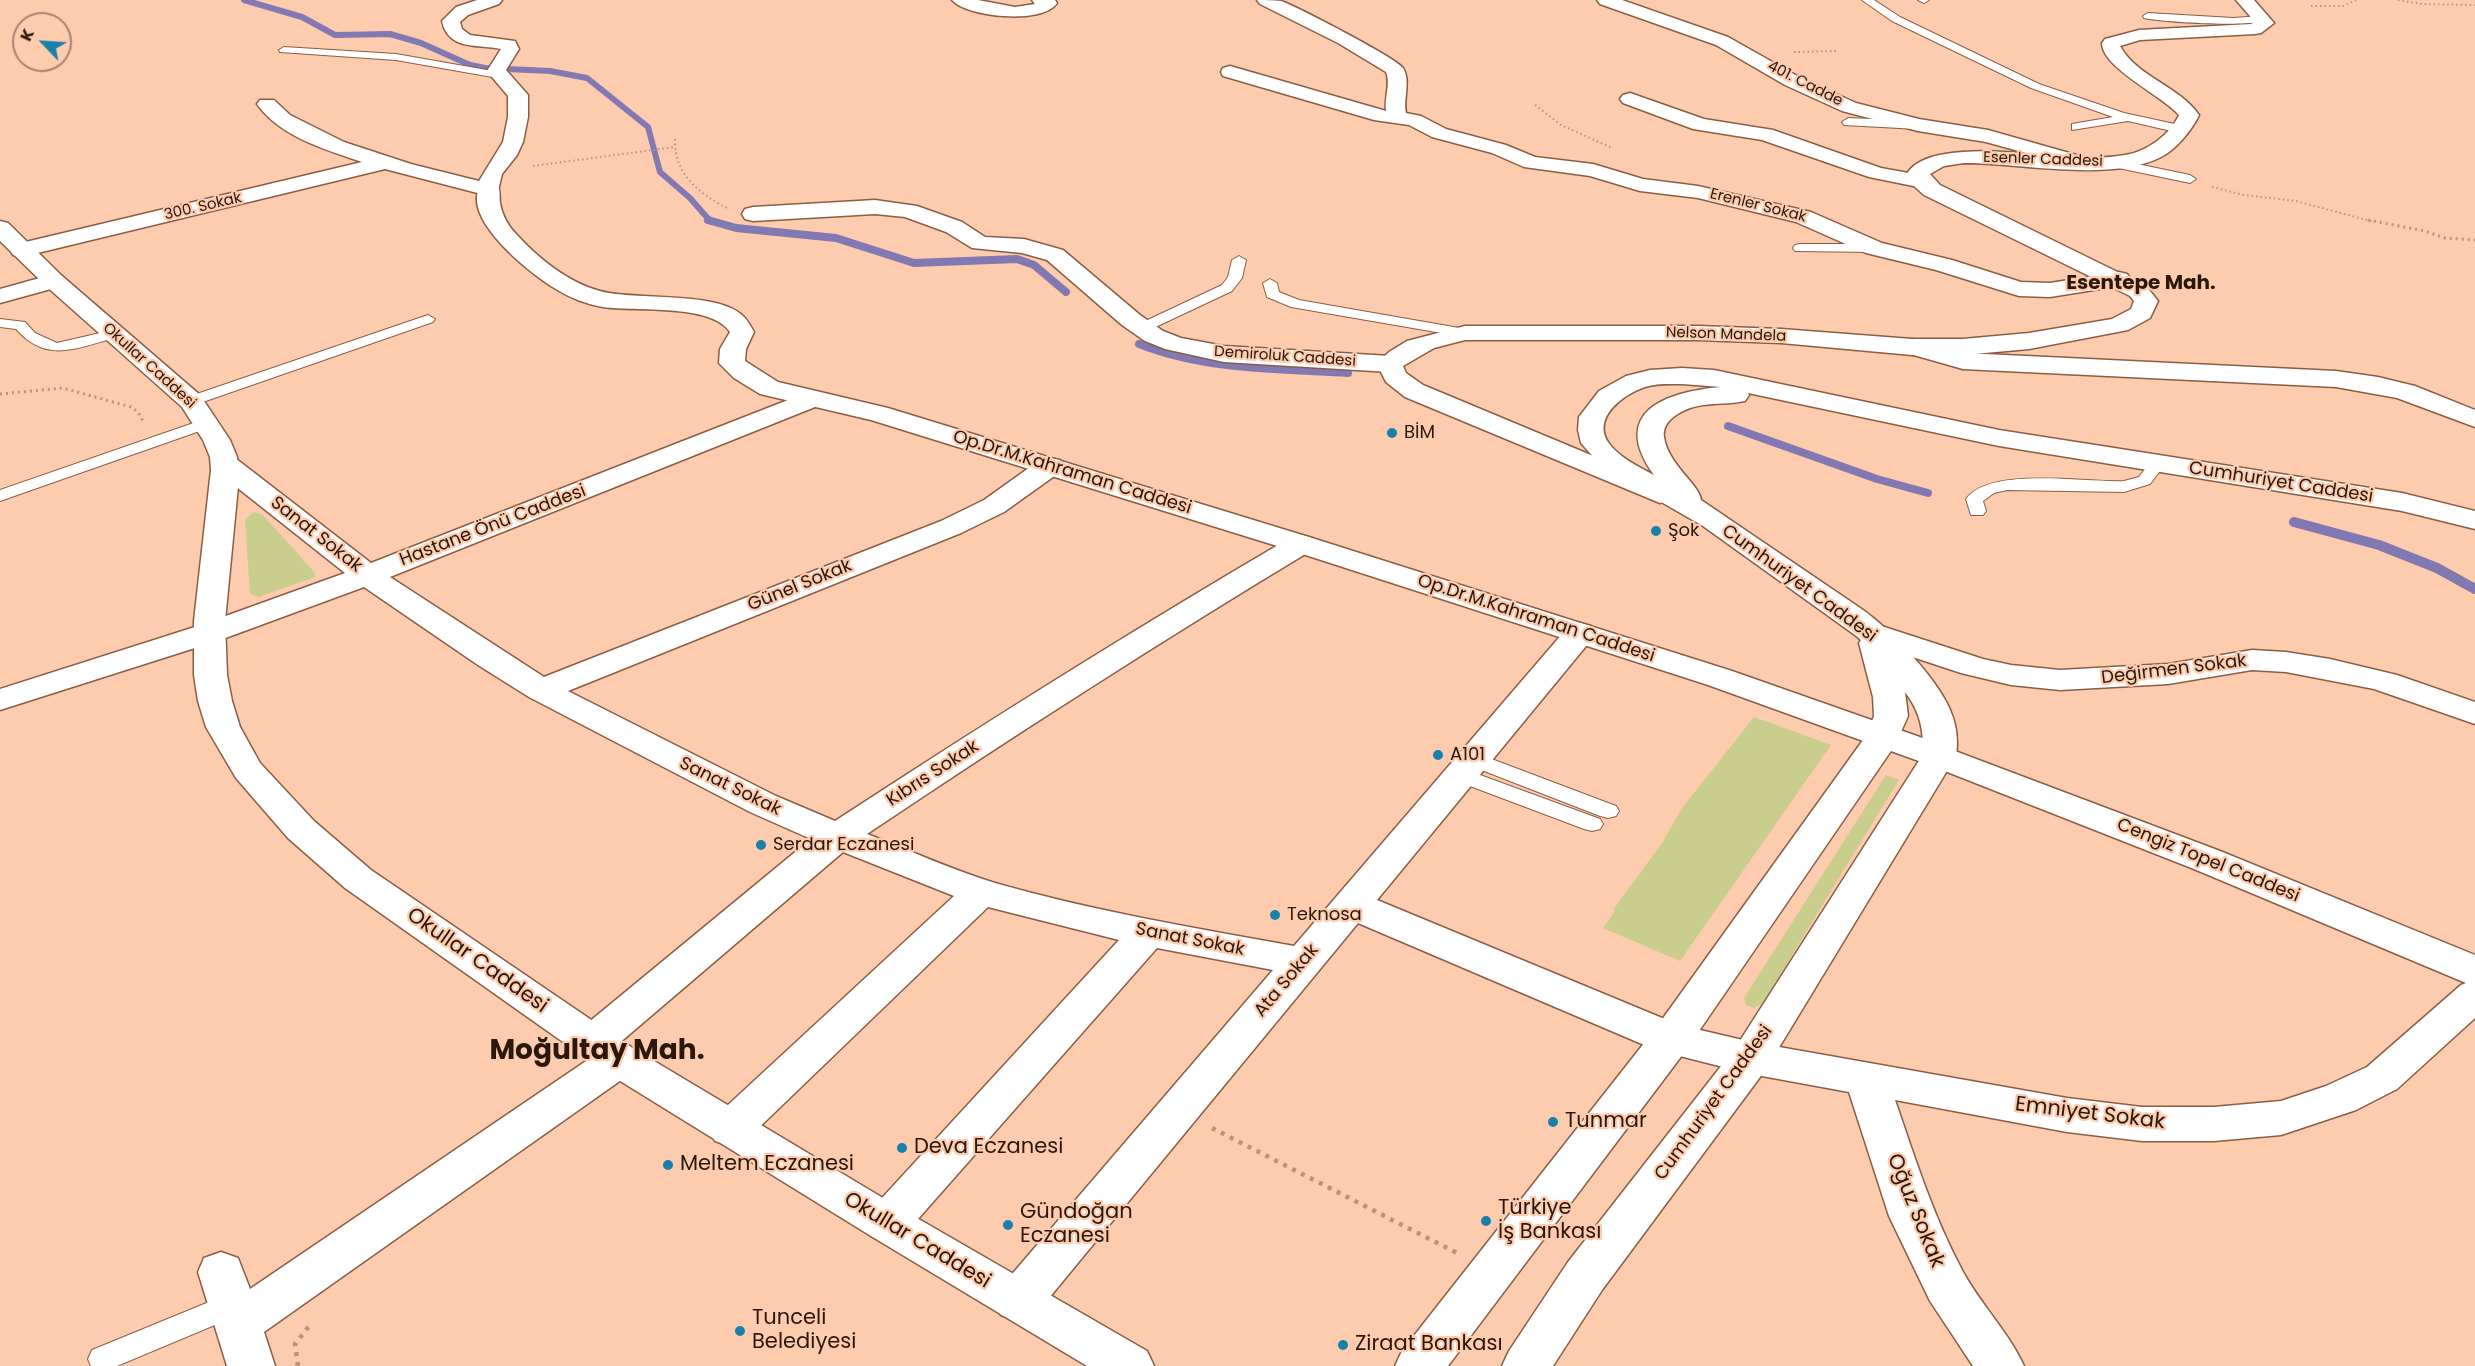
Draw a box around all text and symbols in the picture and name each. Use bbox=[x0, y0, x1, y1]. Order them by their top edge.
north arrow bbox=[12, 12, 72, 72]
text: K bbox=[14, 25, 40, 45]
street label: 401. Cadde bbox=[1764, 57, 1846, 111]
street label: Esenler Caddesi bbox=[1983, 149, 2103, 171]
street label: Erenler Sokak bbox=[1708, 185, 1808, 227]
street label: 300. Sokak bbox=[163, 189, 243, 225]
district label: Esentepe Mah. bbox=[2066, 272, 2216, 296]
street label: Okullar Caddesi bbox=[99, 319, 199, 413]
street label: Nelson Mandela bbox=[1665, 324, 1787, 346]
street label: Demiroluk Caddesi bbox=[1214, 343, 1356, 371]
place label: BİM bbox=[1404, 422, 1435, 444]
street label: Op.Dr.M.Kahraman Caddesi bbox=[950, 426, 1194, 520]
marker: BİM bbox=[1385, 426, 1399, 440]
street label: Cumhuriyet Caddesi bbox=[2187, 458, 2375, 508]
street label: Hastane Önü Caddesi bbox=[397, 481, 589, 571]
street label: Sanat Sokak bbox=[266, 492, 366, 578]
place label: Şok bbox=[1668, 520, 1699, 542]
street label: Cumhuriyet Caddesi bbox=[1717, 521, 1881, 647]
marker: Şok bbox=[1649, 524, 1663, 538]
street label: Günel Sokak bbox=[745, 555, 855, 617]
street label: Op.Dr.M.Kahraman Caddesi bbox=[1415, 570, 1657, 668]
street label: Değirmen Sokak bbox=[2100, 650, 2248, 690]
street label: Kıbrıs Sokak bbox=[883, 736, 983, 812]
place label: A101 bbox=[1450, 744, 1485, 766]
marker: A101 bbox=[1431, 748, 1445, 762]
street label: Sanat Sokak bbox=[676, 753, 784, 821]
street label: Cengiz Topel Caddesi bbox=[2113, 814, 2303, 908]
place label: Serdar Eczanesi bbox=[773, 834, 914, 856]
marker: Serdar Eczanesi bbox=[754, 838, 768, 852]
street label: Okullar Caddesi bbox=[402, 903, 552, 1019]
place label: Teknosa bbox=[1287, 904, 1362, 926]
marker: Teknosa bbox=[1268, 908, 1282, 922]
street label: Sanat Sokak bbox=[1134, 919, 1246, 961]
street label: Ata Sokak bbox=[1250, 940, 1324, 1022]
street label: Cumhuriyet Caddesi bbox=[1651, 1021, 1777, 1185]
district label: Moğultay Mah. bbox=[489, 1035, 705, 1069]
street label: Emniyet Sokak bbox=[2014, 1092, 2166, 1136]
place label: Tunmar bbox=[1565, 1109, 1647, 1135]
marker: Tunmar bbox=[1546, 1115, 1560, 1129]
place label: Deva Eczanesi bbox=[914, 1135, 1063, 1161]
marker: Deva Eczanesi bbox=[895, 1141, 909, 1155]
street label: Oğuz Sokak bbox=[1881, 1150, 1949, 1272]
place label: Meltem Eczanesi bbox=[680, 1152, 854, 1178]
marker: Meltem Eczanesi bbox=[661, 1158, 675, 1172]
street label: Okullar Caddesi bbox=[839, 1187, 995, 1295]
place label: Türkiye İş Bankası bbox=[1498, 1196, 1601, 1246]
place label: Gündoğan Eczanesi bbox=[1020, 1200, 1133, 1250]
marker: Türkiye İş Bankası bbox=[1479, 1214, 1493, 1228]
marker: Gündoğan Eczanesi bbox=[1001, 1218, 1015, 1232]
place label: Tunceli Belediyesi bbox=[752, 1306, 856, 1356]
marker: Tunceli Belediyesi bbox=[733, 1324, 747, 1338]
place label: Ziraat Bankası bbox=[1355, 1332, 1503, 1358]
marker: Ziraat Bankası bbox=[1336, 1338, 1350, 1352]

